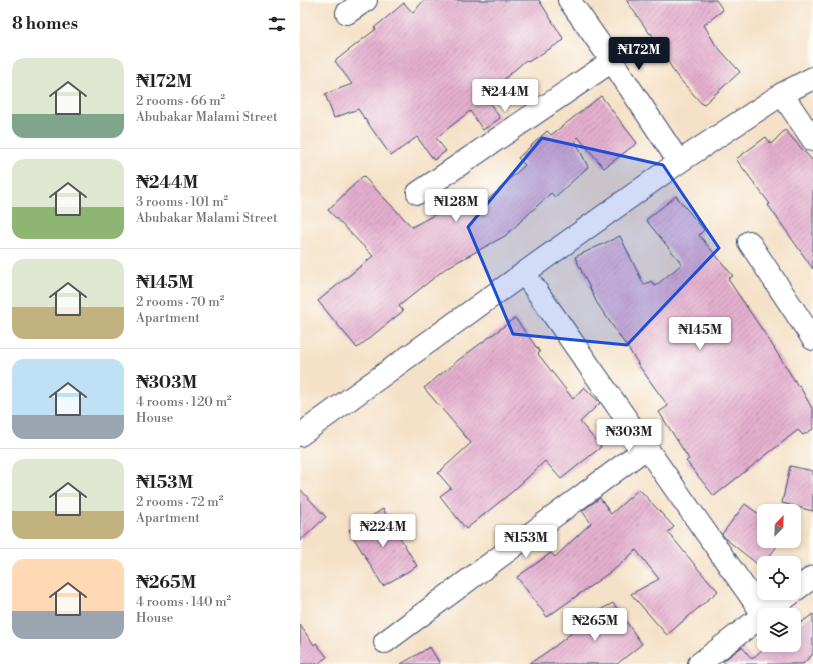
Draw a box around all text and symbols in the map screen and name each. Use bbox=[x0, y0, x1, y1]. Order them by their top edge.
text: 8 homes bbox=[12, 13, 78, 35]
icon: filters bbox=[266, 13, 288, 35]
pin: ₦172M bbox=[611, 37, 667, 71]
text: ₦172M bbox=[618, 42, 660, 58]
text: ₦172M bbox=[136, 71, 192, 93]
icon: home bbox=[44, 74, 92, 122]
pin: ₦244M bbox=[477, 79, 533, 113]
text: ₦244M bbox=[481, 84, 529, 100]
text: 2 rooms · 66 m² bbox=[136, 93, 225, 109]
text: Abubakar Malami Street bbox=[136, 109, 278, 125]
text: ₦244M bbox=[136, 172, 198, 194]
icon: home bbox=[44, 175, 92, 223]
pin: ₦128M bbox=[428, 189, 484, 223]
text: 3 rooms · 101 m² bbox=[136, 194, 228, 210]
text: ₦128M bbox=[434, 194, 478, 210]
text: Abubakar Malami Street bbox=[136, 210, 278, 226]
text: ₦145M bbox=[136, 272, 194, 294]
icon: home bbox=[44, 275, 92, 323]
text: 2 rooms · 70 m² bbox=[136, 294, 224, 310]
text: Apartment bbox=[136, 310, 200, 326]
pin: ₦145M bbox=[672, 317, 728, 351]
text: ₦145M bbox=[678, 322, 722, 338]
text: ₦303M bbox=[136, 372, 197, 394]
icon: home bbox=[44, 375, 92, 423]
text: 4 rooms · 120 m² bbox=[136, 394, 232, 410]
text: House bbox=[136, 410, 173, 426]
pin: ₦303M bbox=[601, 419, 657, 453]
text: ₦303M bbox=[606, 424, 652, 440]
text: ₦153M bbox=[136, 472, 193, 494]
icon: home bbox=[44, 475, 92, 523]
text: 2 rooms · 72 m² bbox=[136, 494, 223, 510]
north arrow bbox=[757, 504, 801, 548]
map controls bbox=[757, 504, 801, 652]
text: Apartment bbox=[136, 510, 200, 526]
pin: ₦224M bbox=[355, 514, 411, 548]
text: ₦224M bbox=[360, 519, 406, 535]
pin: ₦153M bbox=[498, 525, 554, 559]
text: ₦153M bbox=[504, 530, 548, 546]
button: locate bbox=[757, 556, 801, 600]
text: ₦265M bbox=[136, 572, 196, 594]
icon: home bbox=[44, 575, 92, 623]
text: 4 rooms · 140 m² bbox=[136, 594, 231, 610]
pin: ₦265M bbox=[567, 608, 623, 642]
button: layers bbox=[757, 608, 801, 652]
text: House bbox=[136, 610, 173, 626]
text: ₦265M bbox=[572, 613, 618, 629]

